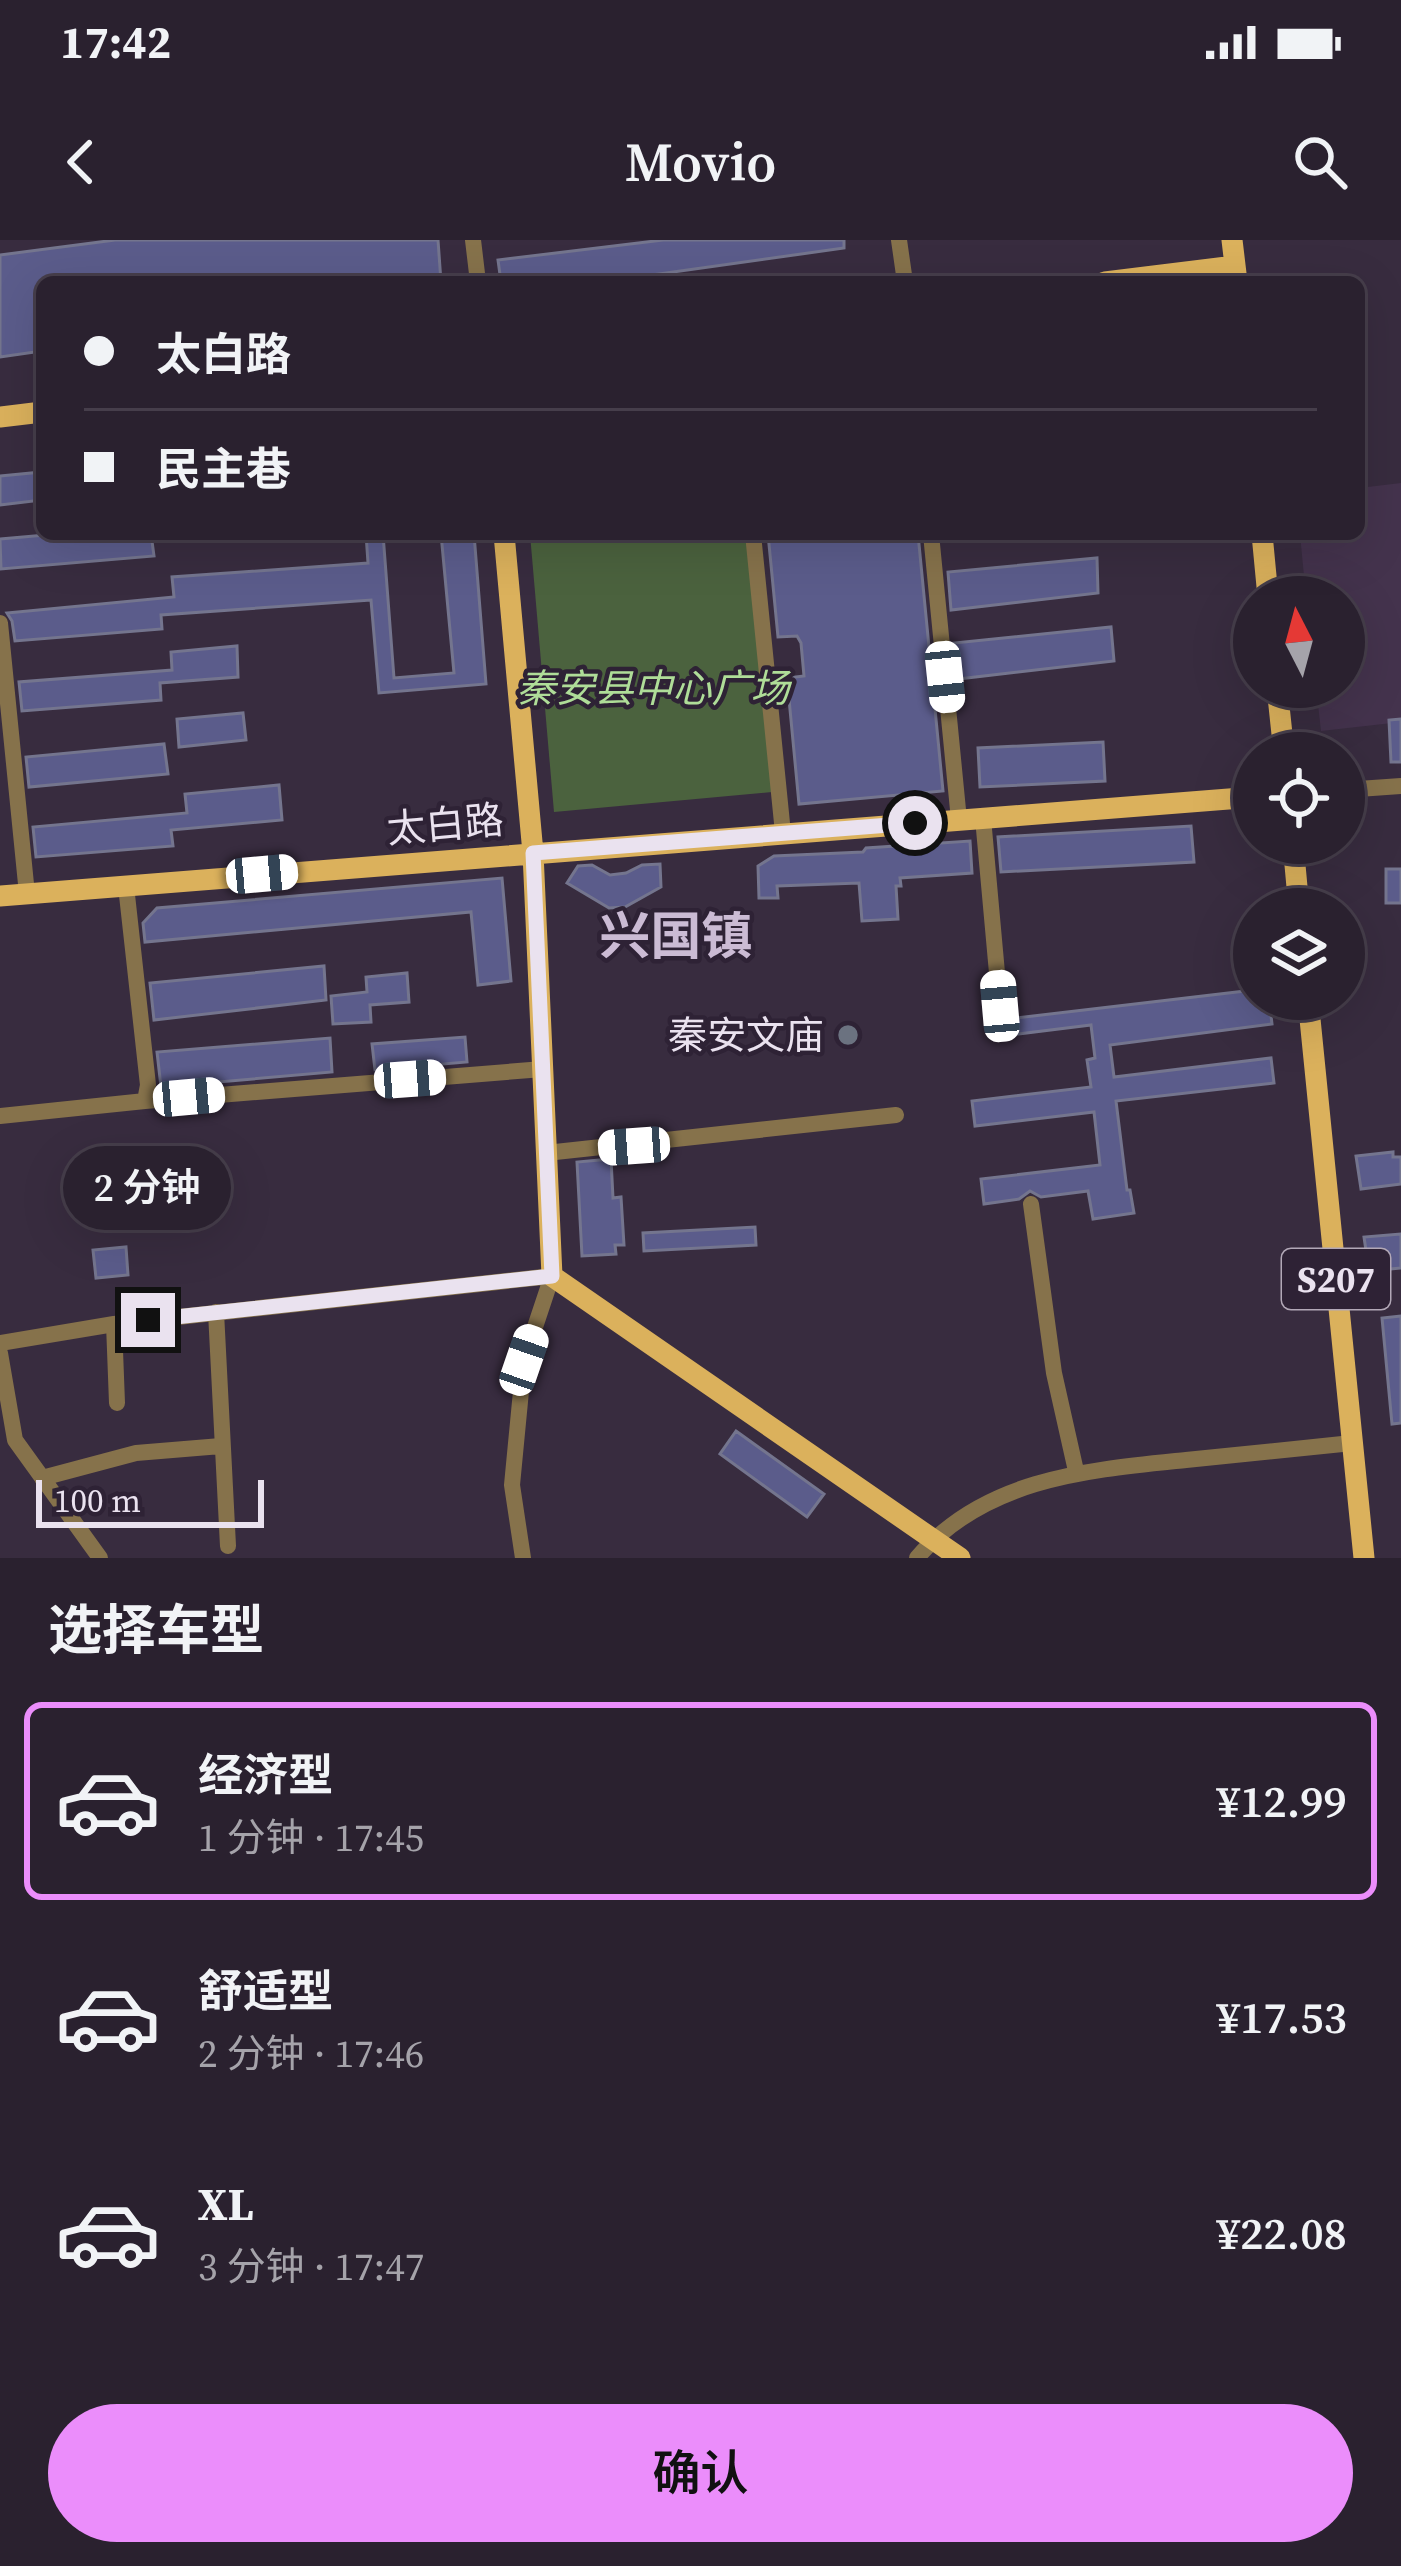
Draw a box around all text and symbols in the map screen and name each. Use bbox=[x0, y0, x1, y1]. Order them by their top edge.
text: 17:42 bbox=[60, 11, 171, 73]
text: Movio bbox=[625, 125, 776, 199]
icon: back bbox=[48, 129, 114, 195]
icon: search bbox=[1287, 129, 1353, 195]
text: 太白路 bbox=[156, 323, 291, 385]
text: 民主巷 bbox=[156, 438, 291, 500]
north arrow bbox=[1233, 576, 1365, 708]
map controls bbox=[1233, 576, 1365, 1020]
car bbox=[923, 639, 967, 715]
park label: 秦安县中心广场 bbox=[516, 662, 792, 715]
button: locate bbox=[1233, 732, 1365, 864]
street label: 太白路 bbox=[384, 793, 506, 856]
route start bbox=[888, 796, 942, 850]
car bbox=[225, 853, 299, 895]
button: layers bbox=[1233, 888, 1365, 1020]
district label: 兴国镇 bbox=[599, 901, 753, 971]
car bbox=[979, 969, 1021, 1043]
place label: 秦安文庙 bbox=[668, 1009, 824, 1062]
marker: 秦安文庙 bbox=[835, 1022, 861, 1048]
car bbox=[373, 1059, 447, 1099]
car bbox=[152, 1076, 226, 1118]
car bbox=[597, 1126, 671, 1166]
callout: 2 分钟 bbox=[64, 1146, 232, 1230]
text: 2 分钟 bbox=[93, 1161, 201, 1214]
road number: S207 bbox=[1282, 1249, 1390, 1309]
route end bbox=[121, 1293, 175, 1347]
car bbox=[495, 1320, 553, 1400]
scale bar bbox=[36, 1474, 264, 1527]
text: 100 m bbox=[54, 1478, 141, 1523]
text: 选择车型 bbox=[48, 1593, 264, 1667]
text: 经济型 bbox=[198, 1744, 333, 1806]
icon: car bbox=[54, 1747, 162, 1855]
text: ¥12.99 bbox=[1216, 1770, 1347, 1832]
text: 1 分钟 · 17:45 bbox=[198, 1811, 424, 1864]
text: 舒适型 bbox=[198, 1960, 333, 2022]
icon: car bbox=[54, 1963, 162, 2071]
text: ¥17.53 bbox=[1216, 1986, 1347, 2048]
text: 2 分钟 · 17:46 bbox=[198, 2027, 424, 2080]
text: XL bbox=[198, 2173, 254, 2235]
icon: car bbox=[54, 2179, 162, 2287]
text: ¥22.08 bbox=[1216, 2202, 1347, 2264]
text: 3 分钟 · 17:47 bbox=[198, 2240, 424, 2293]
button: 确认 bbox=[48, 2404, 1353, 2542]

